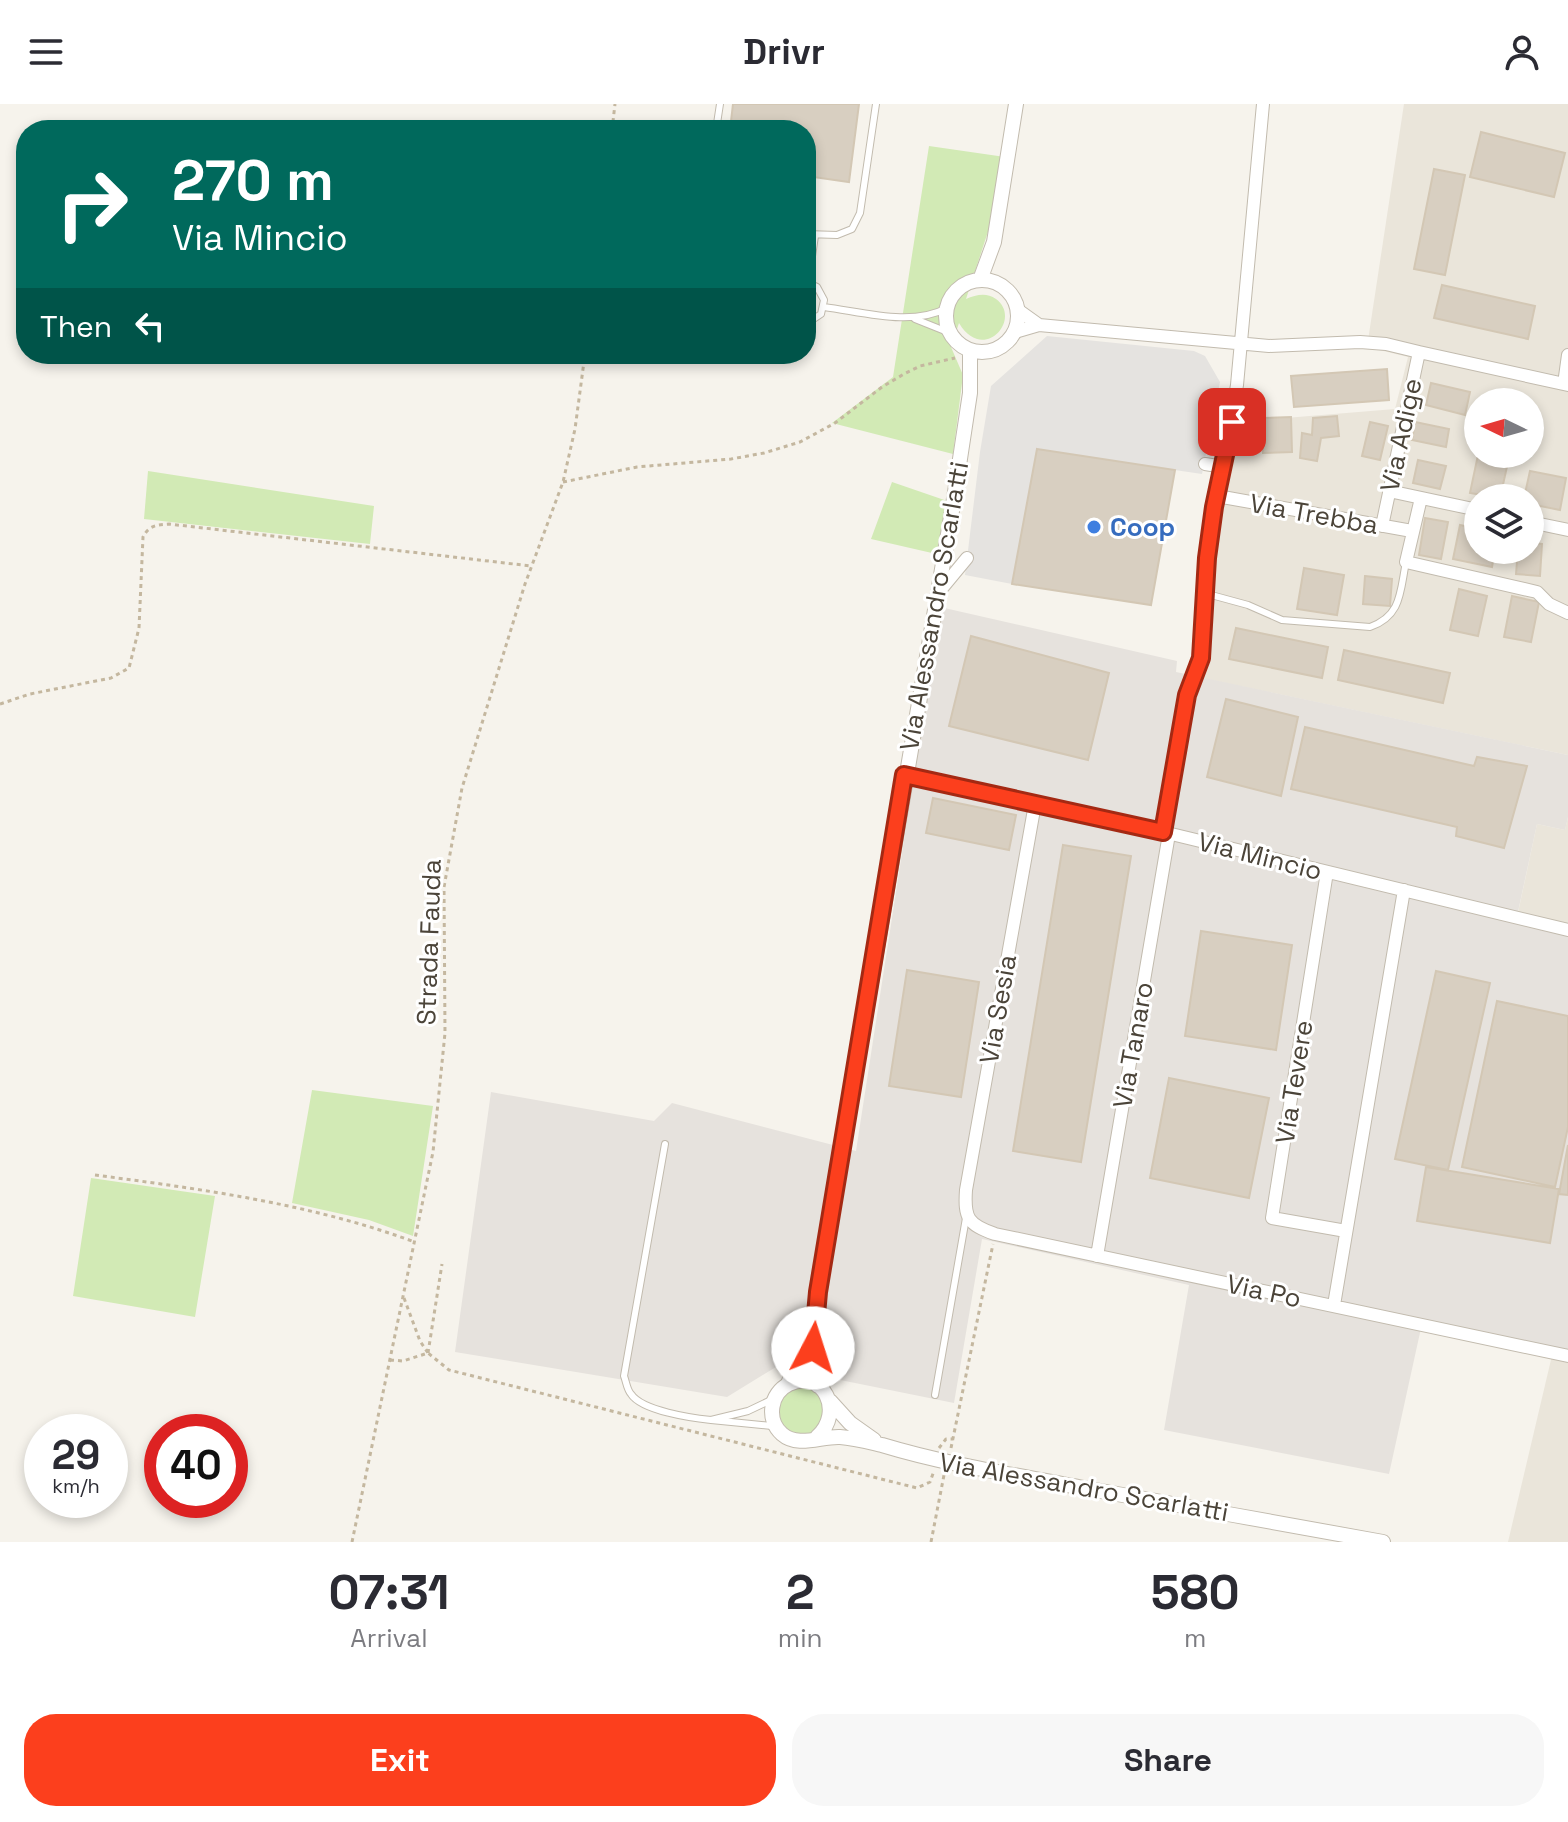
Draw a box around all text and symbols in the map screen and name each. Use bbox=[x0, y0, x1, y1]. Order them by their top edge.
text: Drivr bbox=[743, 29, 825, 75]
icon: menu bbox=[24, 30, 68, 74]
icon: person bbox=[1500, 30, 1544, 74]
text: 270 m bbox=[172, 145, 334, 216]
icon: right bbox=[40, 152, 144, 256]
text: Via Mincio bbox=[172, 215, 348, 261]
icon: left bbox=[128, 304, 172, 348]
text: Then bbox=[40, 307, 112, 346]
street label: Via Adige bbox=[1372, 375, 1430, 495]
pin bbox=[1198, 388, 1266, 456]
north arrow bbox=[1464, 388, 1544, 468]
map controls bbox=[1464, 388, 1544, 564]
icon: arrive bbox=[1210, 400, 1254, 444]
street label: Via Alessandro Scarlatti bbox=[892, 459, 976, 753]
button: layers bbox=[1464, 484, 1544, 564]
street label: Via Trebba bbox=[1247, 486, 1381, 542]
place label: Coop bbox=[1110, 510, 1175, 544]
marker: Coop bbox=[1085, 518, 1103, 536]
street label: Via Mincio bbox=[1194, 824, 1326, 888]
street label: Strada Fauda bbox=[409, 858, 449, 1026]
street label: Via Sesia bbox=[972, 952, 1024, 1066]
street label: Via Tanaro bbox=[1105, 979, 1161, 1111]
street label: Via Tevere bbox=[1267, 1018, 1321, 1146]
street label: Via Po bbox=[1224, 1267, 1304, 1315]
position arrow bbox=[771, 1306, 855, 1390]
speed limit sign: 40 bbox=[144, 1414, 248, 1518]
text: 29 bbox=[52, 1430, 100, 1481]
street label: Via Alessandro Scarlatti bbox=[937, 1445, 1231, 1529]
text: km/h bbox=[52, 1473, 100, 1499]
text: 07:31 bbox=[328, 1562, 449, 1623]
text: 2 bbox=[786, 1562, 814, 1623]
text: 580 bbox=[1151, 1562, 1240, 1623]
text: Arrival bbox=[350, 1621, 428, 1655]
text: min bbox=[778, 1621, 822, 1655]
text: m bbox=[1184, 1621, 1206, 1655]
button: Exit bbox=[24, 1714, 776, 1806]
button: Share bbox=[792, 1714, 1544, 1806]

